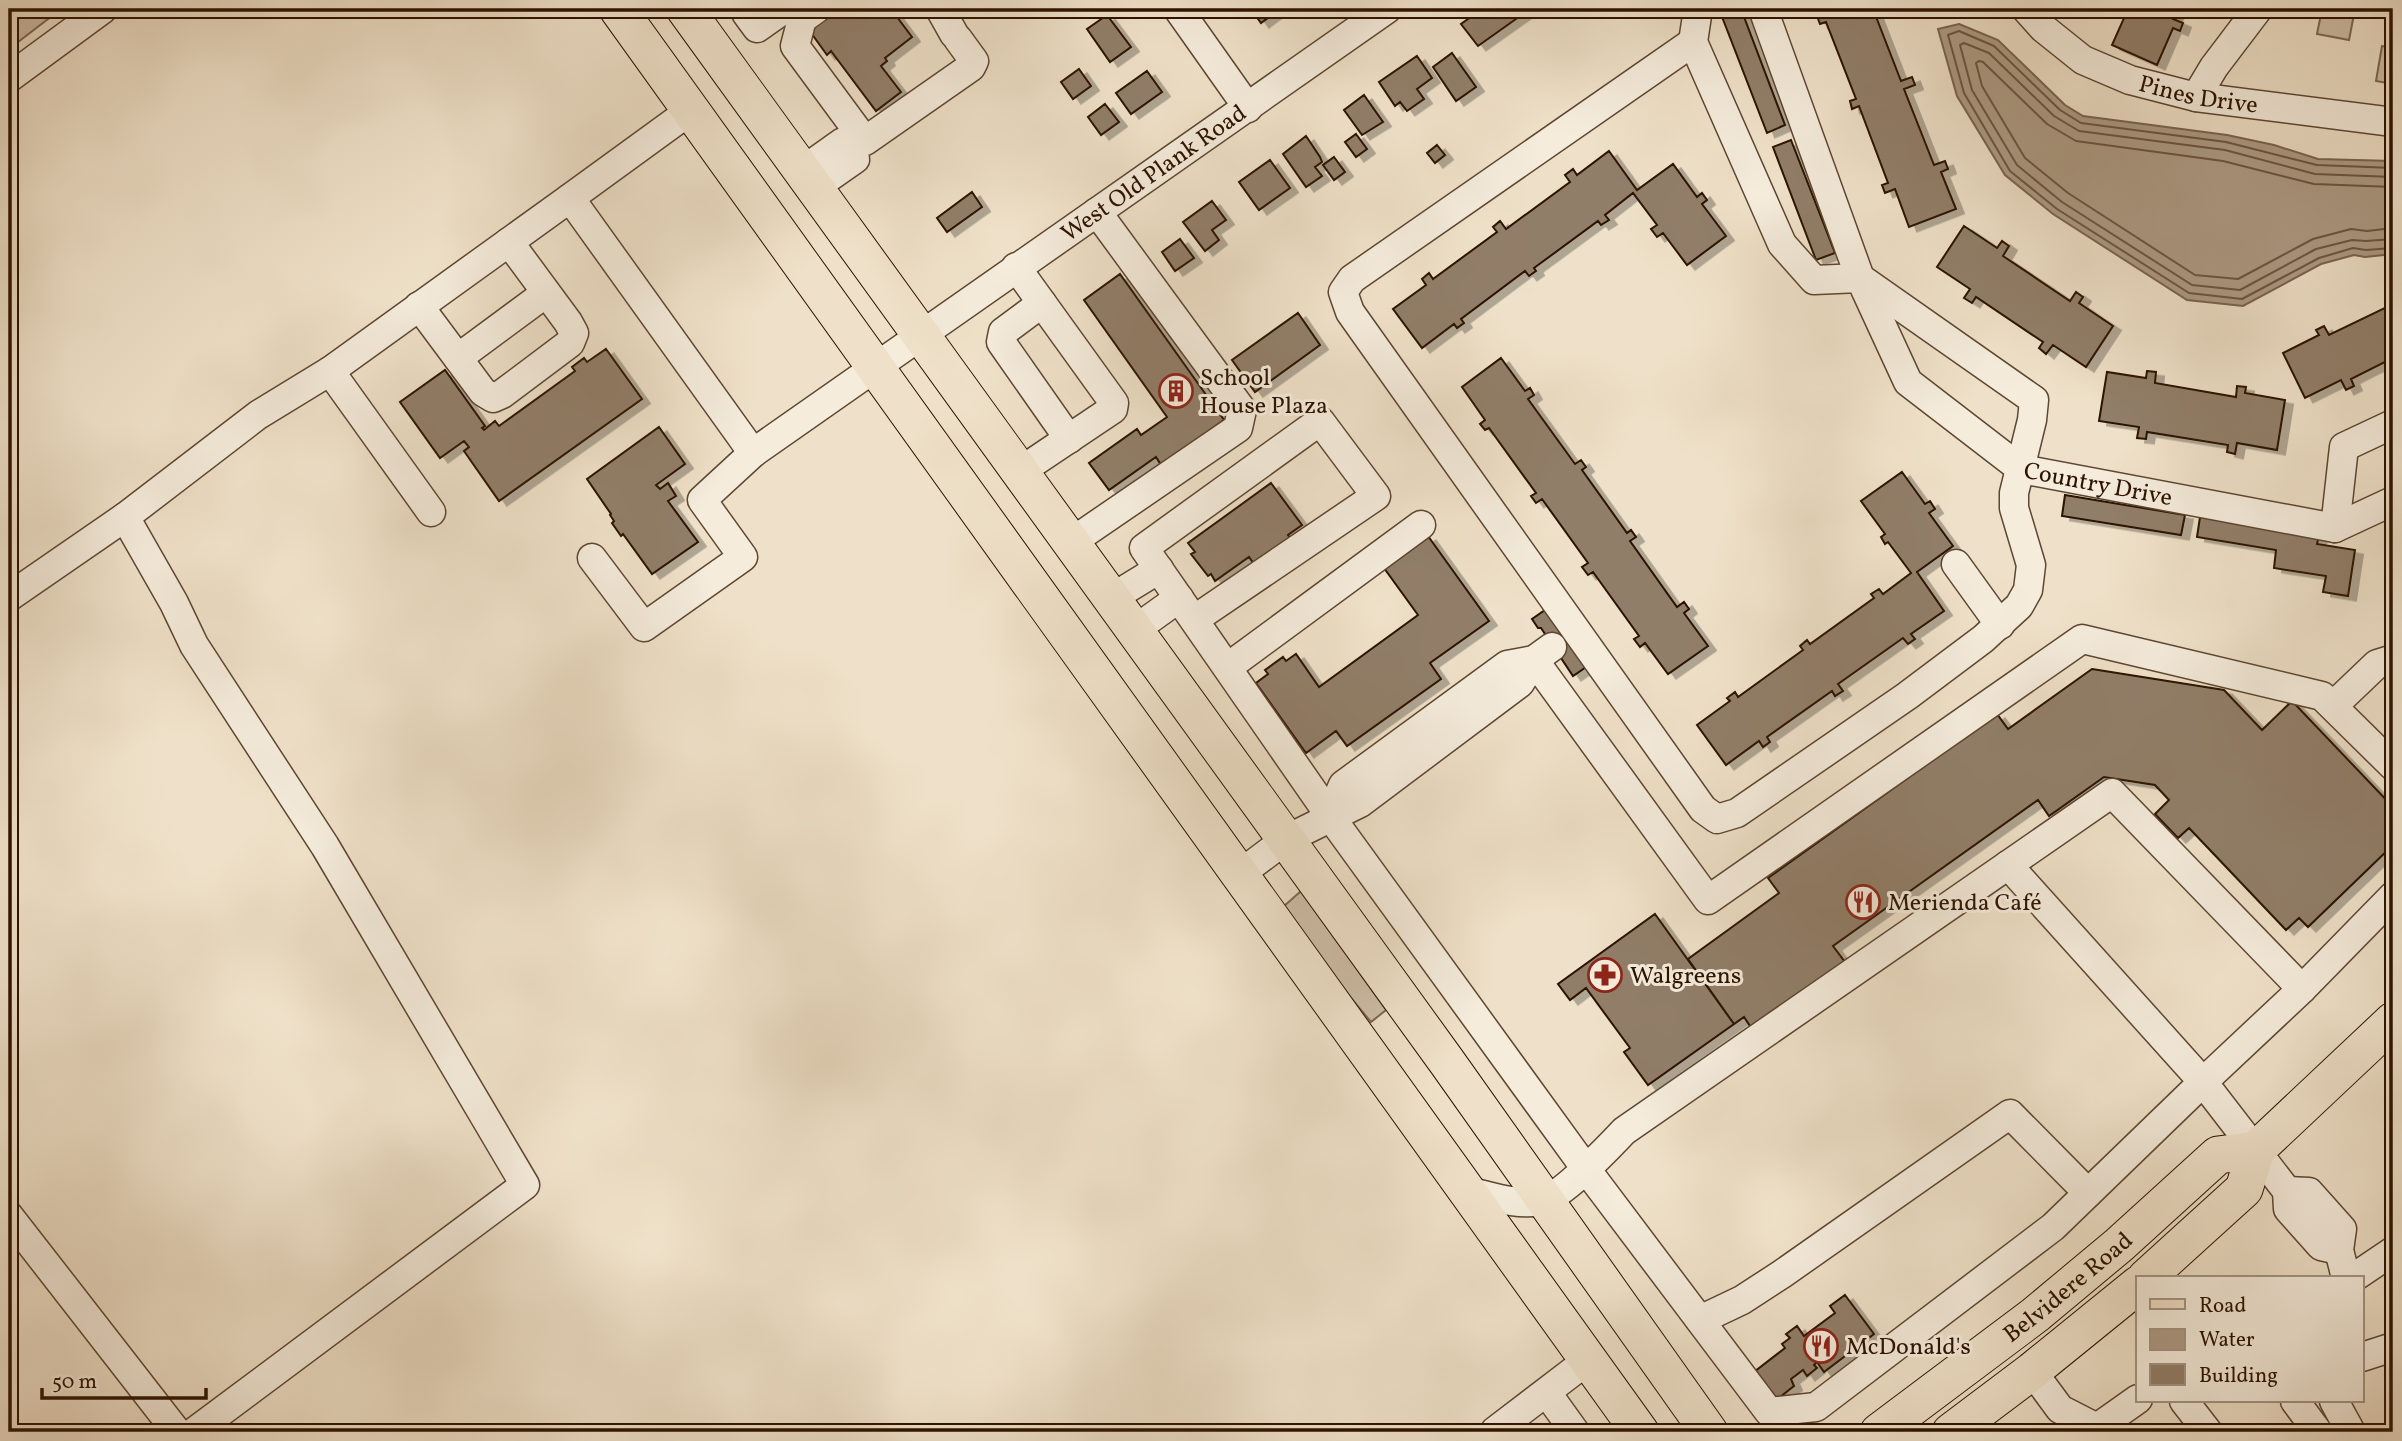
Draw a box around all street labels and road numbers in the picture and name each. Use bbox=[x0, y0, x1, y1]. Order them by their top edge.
street label: Pines Drive bbox=[2135, 68, 2260, 124]
street label: West Old Plank Road bbox=[1055, 97, 1254, 251]
street label: Country Drive bbox=[2021, 455, 2175, 516]
street label: Belvidere Road bbox=[1997, 1225, 2141, 1352]

